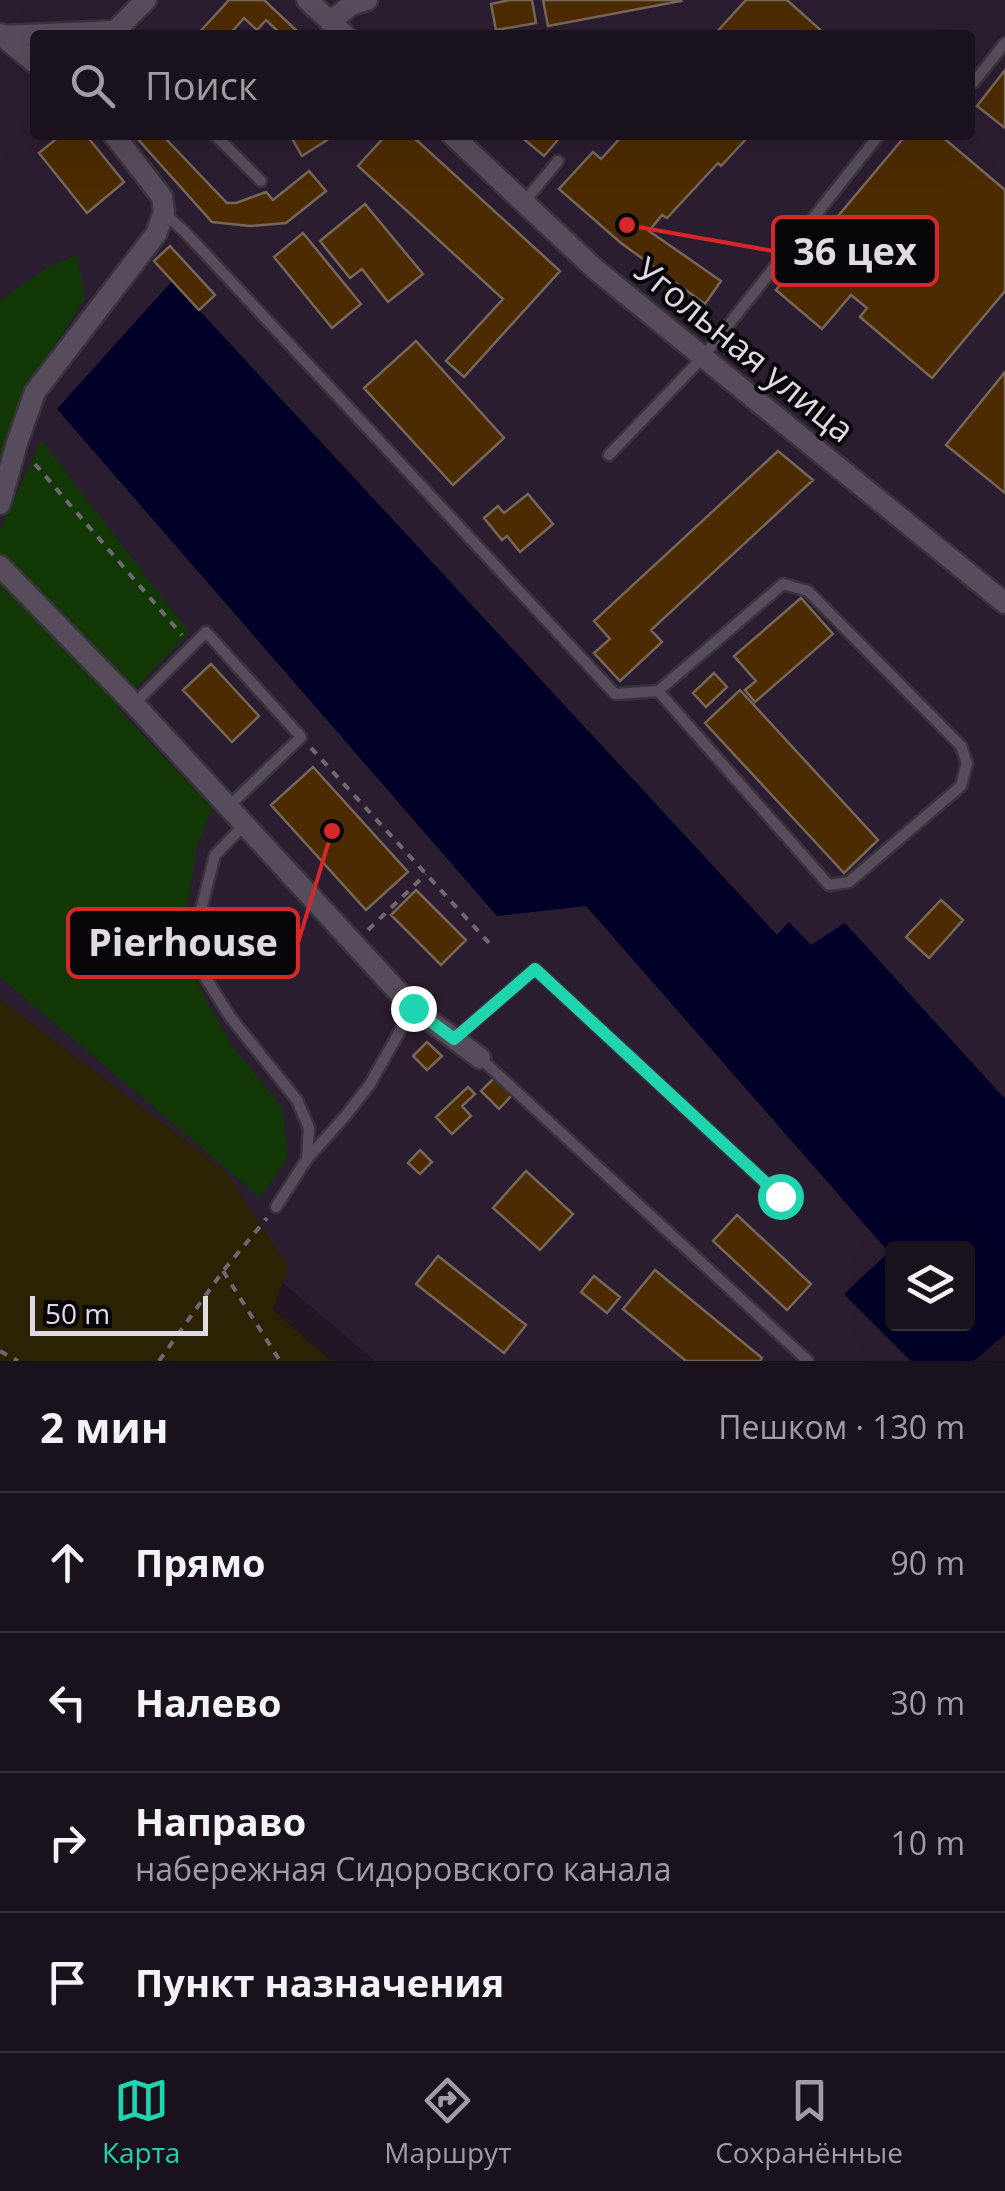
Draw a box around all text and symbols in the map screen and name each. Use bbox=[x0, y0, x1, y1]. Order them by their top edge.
search box bbox=[30, 30, 975, 140]
icon: search bbox=[65, 58, 120, 113]
text: Поиск bbox=[145, 59, 258, 111]
callout: 36 цех bbox=[773, 217, 937, 285]
text: 36 цех bbox=[793, 224, 917, 276]
street label: Угольная улица bbox=[625, 246, 865, 452]
callout: Pierhouse bbox=[68, 909, 298, 977]
text: Pierhouse bbox=[88, 915, 278, 967]
route end bbox=[391, 986, 437, 1032]
route start bbox=[758, 1174, 804, 1220]
map controls bbox=[885, 1241, 975, 1331]
button: layers bbox=[885, 1241, 975, 1331]
scale bar bbox=[30, 1291, 208, 1336]
text: 50 m bbox=[45, 1294, 110, 1332]
text: 2 мин bbox=[40, 1398, 168, 1455]
text: Пешком · 130 m bbox=[718, 1405, 965, 1448]
icon: ahead bbox=[40, 1535, 95, 1590]
text: Прямо bbox=[135, 1536, 266, 1588]
text: 90 m bbox=[890, 1541, 965, 1584]
icon: left bbox=[40, 1675, 95, 1730]
text: Налево bbox=[135, 1676, 281, 1728]
text: 30 m bbox=[890, 1681, 965, 1724]
text: Направо bbox=[135, 1795, 306, 1847]
icon: right bbox=[40, 1815, 95, 1870]
text: 10 m bbox=[890, 1821, 965, 1864]
text: набережная Сидоровского канала bbox=[135, 1847, 671, 1890]
icon: arrive bbox=[40, 1955, 95, 2010]
text: Пункт назначения bbox=[135, 1956, 504, 2008]
tab: Карта bbox=[102, 2073, 180, 2171]
tab: Маршрут bbox=[384, 2073, 511, 2171]
tab: Сохранённые bbox=[715, 2073, 903, 2171]

